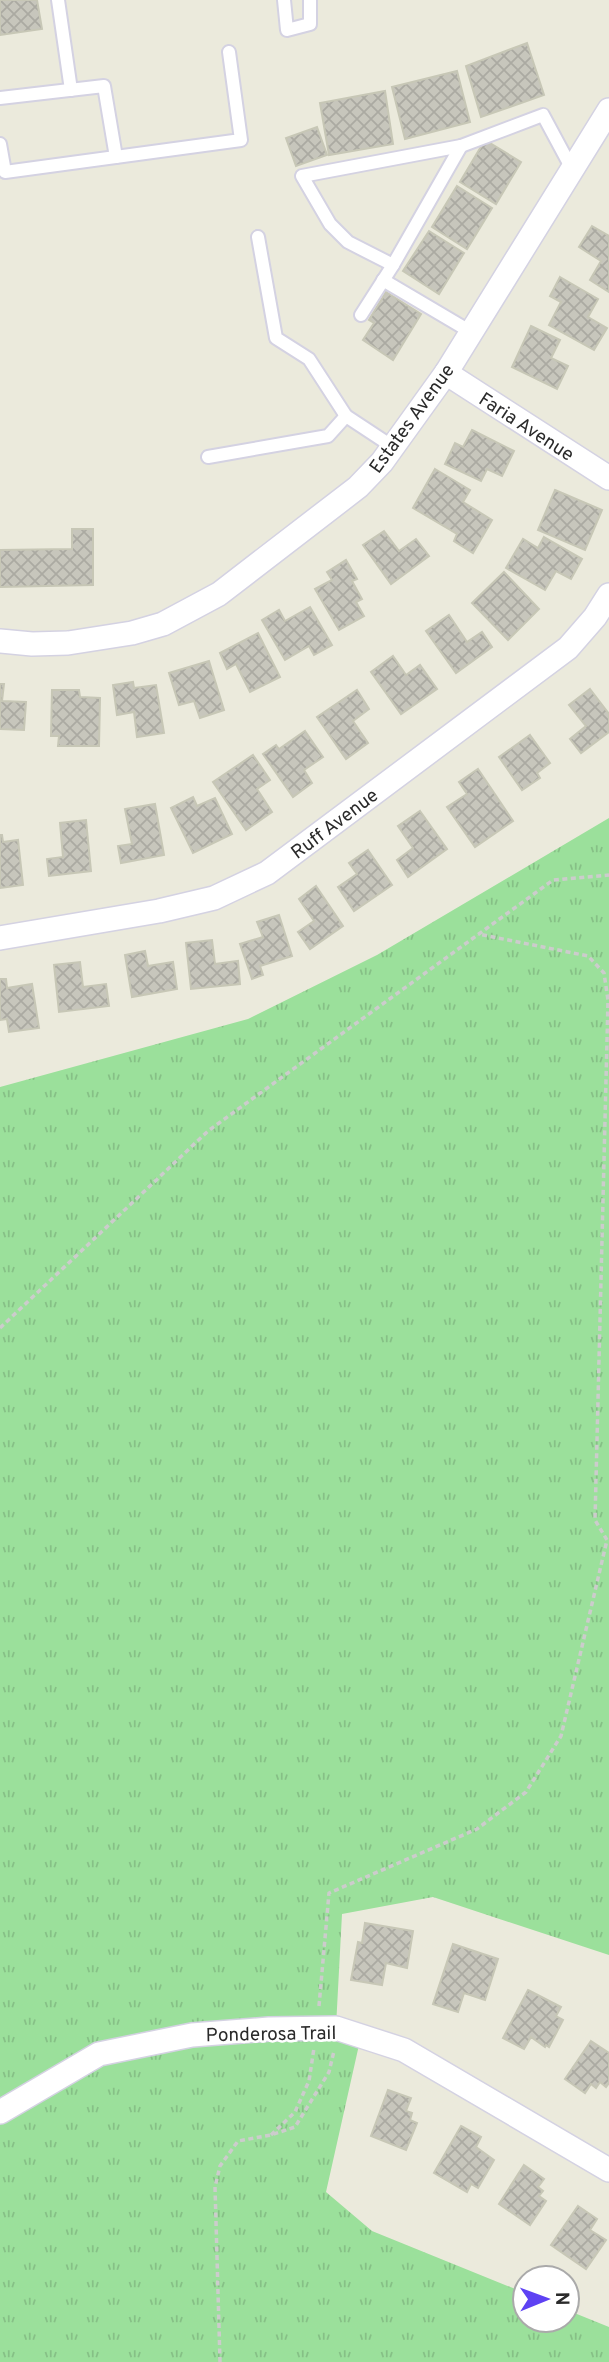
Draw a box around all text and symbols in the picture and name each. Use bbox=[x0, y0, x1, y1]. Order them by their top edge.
street label: Estates Avenue bbox=[365, 360, 460, 479]
street label: Faria Avenue bbox=[474, 388, 578, 467]
street label: Ruff Avenue bbox=[287, 784, 384, 865]
street label: Ponderosa Trail bbox=[206, 2022, 337, 2048]
north arrow bbox=[511, 2264, 581, 2334]
text: N bbox=[549, 2292, 573, 2306]

